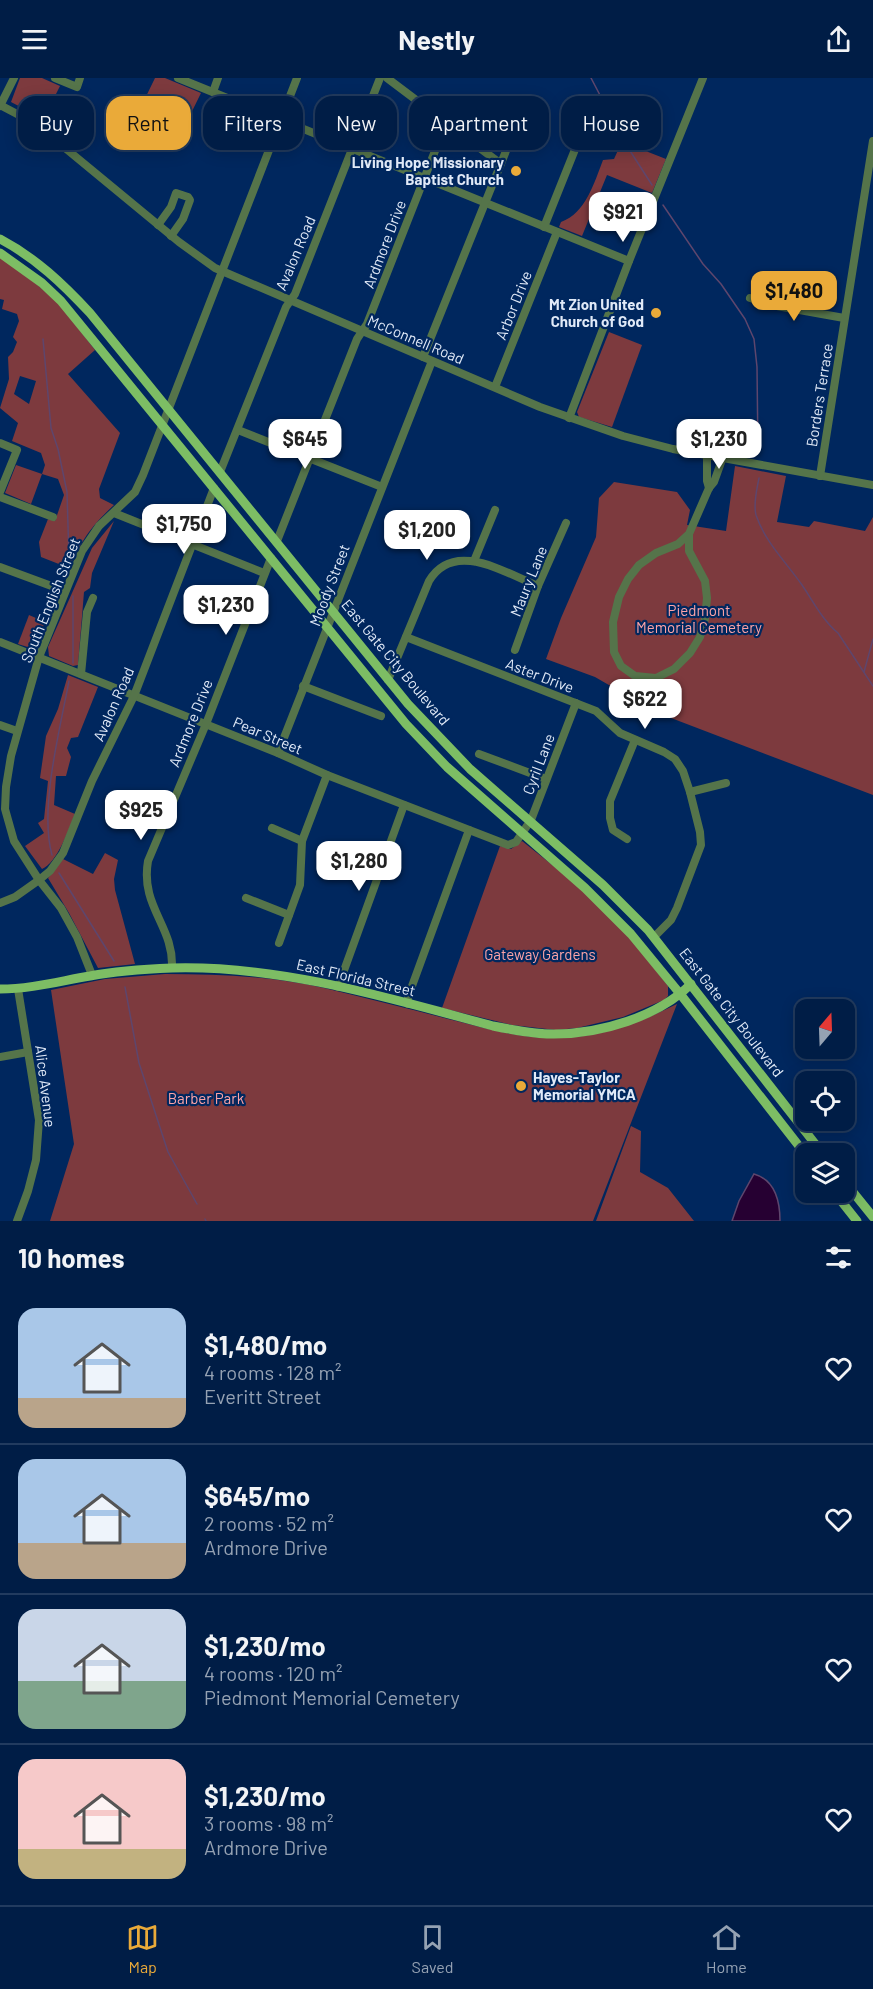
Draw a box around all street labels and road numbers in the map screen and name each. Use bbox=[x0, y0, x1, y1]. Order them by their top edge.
street label: Ardmore Drive bbox=[359, 197, 409, 291]
street label: Avalon Road bbox=[271, 213, 319, 293]
street label: Arbor Drive bbox=[491, 268, 535, 342]
street label: McConnell Road bbox=[365, 311, 467, 367]
street label: Borders Terrace bbox=[802, 342, 836, 448]
street label: South English Street bbox=[17, 535, 83, 665]
street label: Moody Street bbox=[305, 542, 353, 628]
street label: Maury Lane bbox=[506, 543, 550, 619]
street label: East Gate City Boulevard bbox=[338, 595, 454, 729]
street label: Aster Drive bbox=[503, 654, 577, 696]
street label: Avalon Road bbox=[89, 664, 137, 744]
street label: Ardmore Drive bbox=[164, 677, 216, 769]
street label: Pear Street bbox=[231, 712, 305, 758]
street label: Cyril Lane bbox=[518, 731, 558, 797]
street label: East Gate City Boulevard bbox=[676, 944, 788, 1080]
street label: East Florida Street bbox=[295, 955, 417, 999]
street label: Alice Avenue bbox=[32, 1044, 60, 1128]

